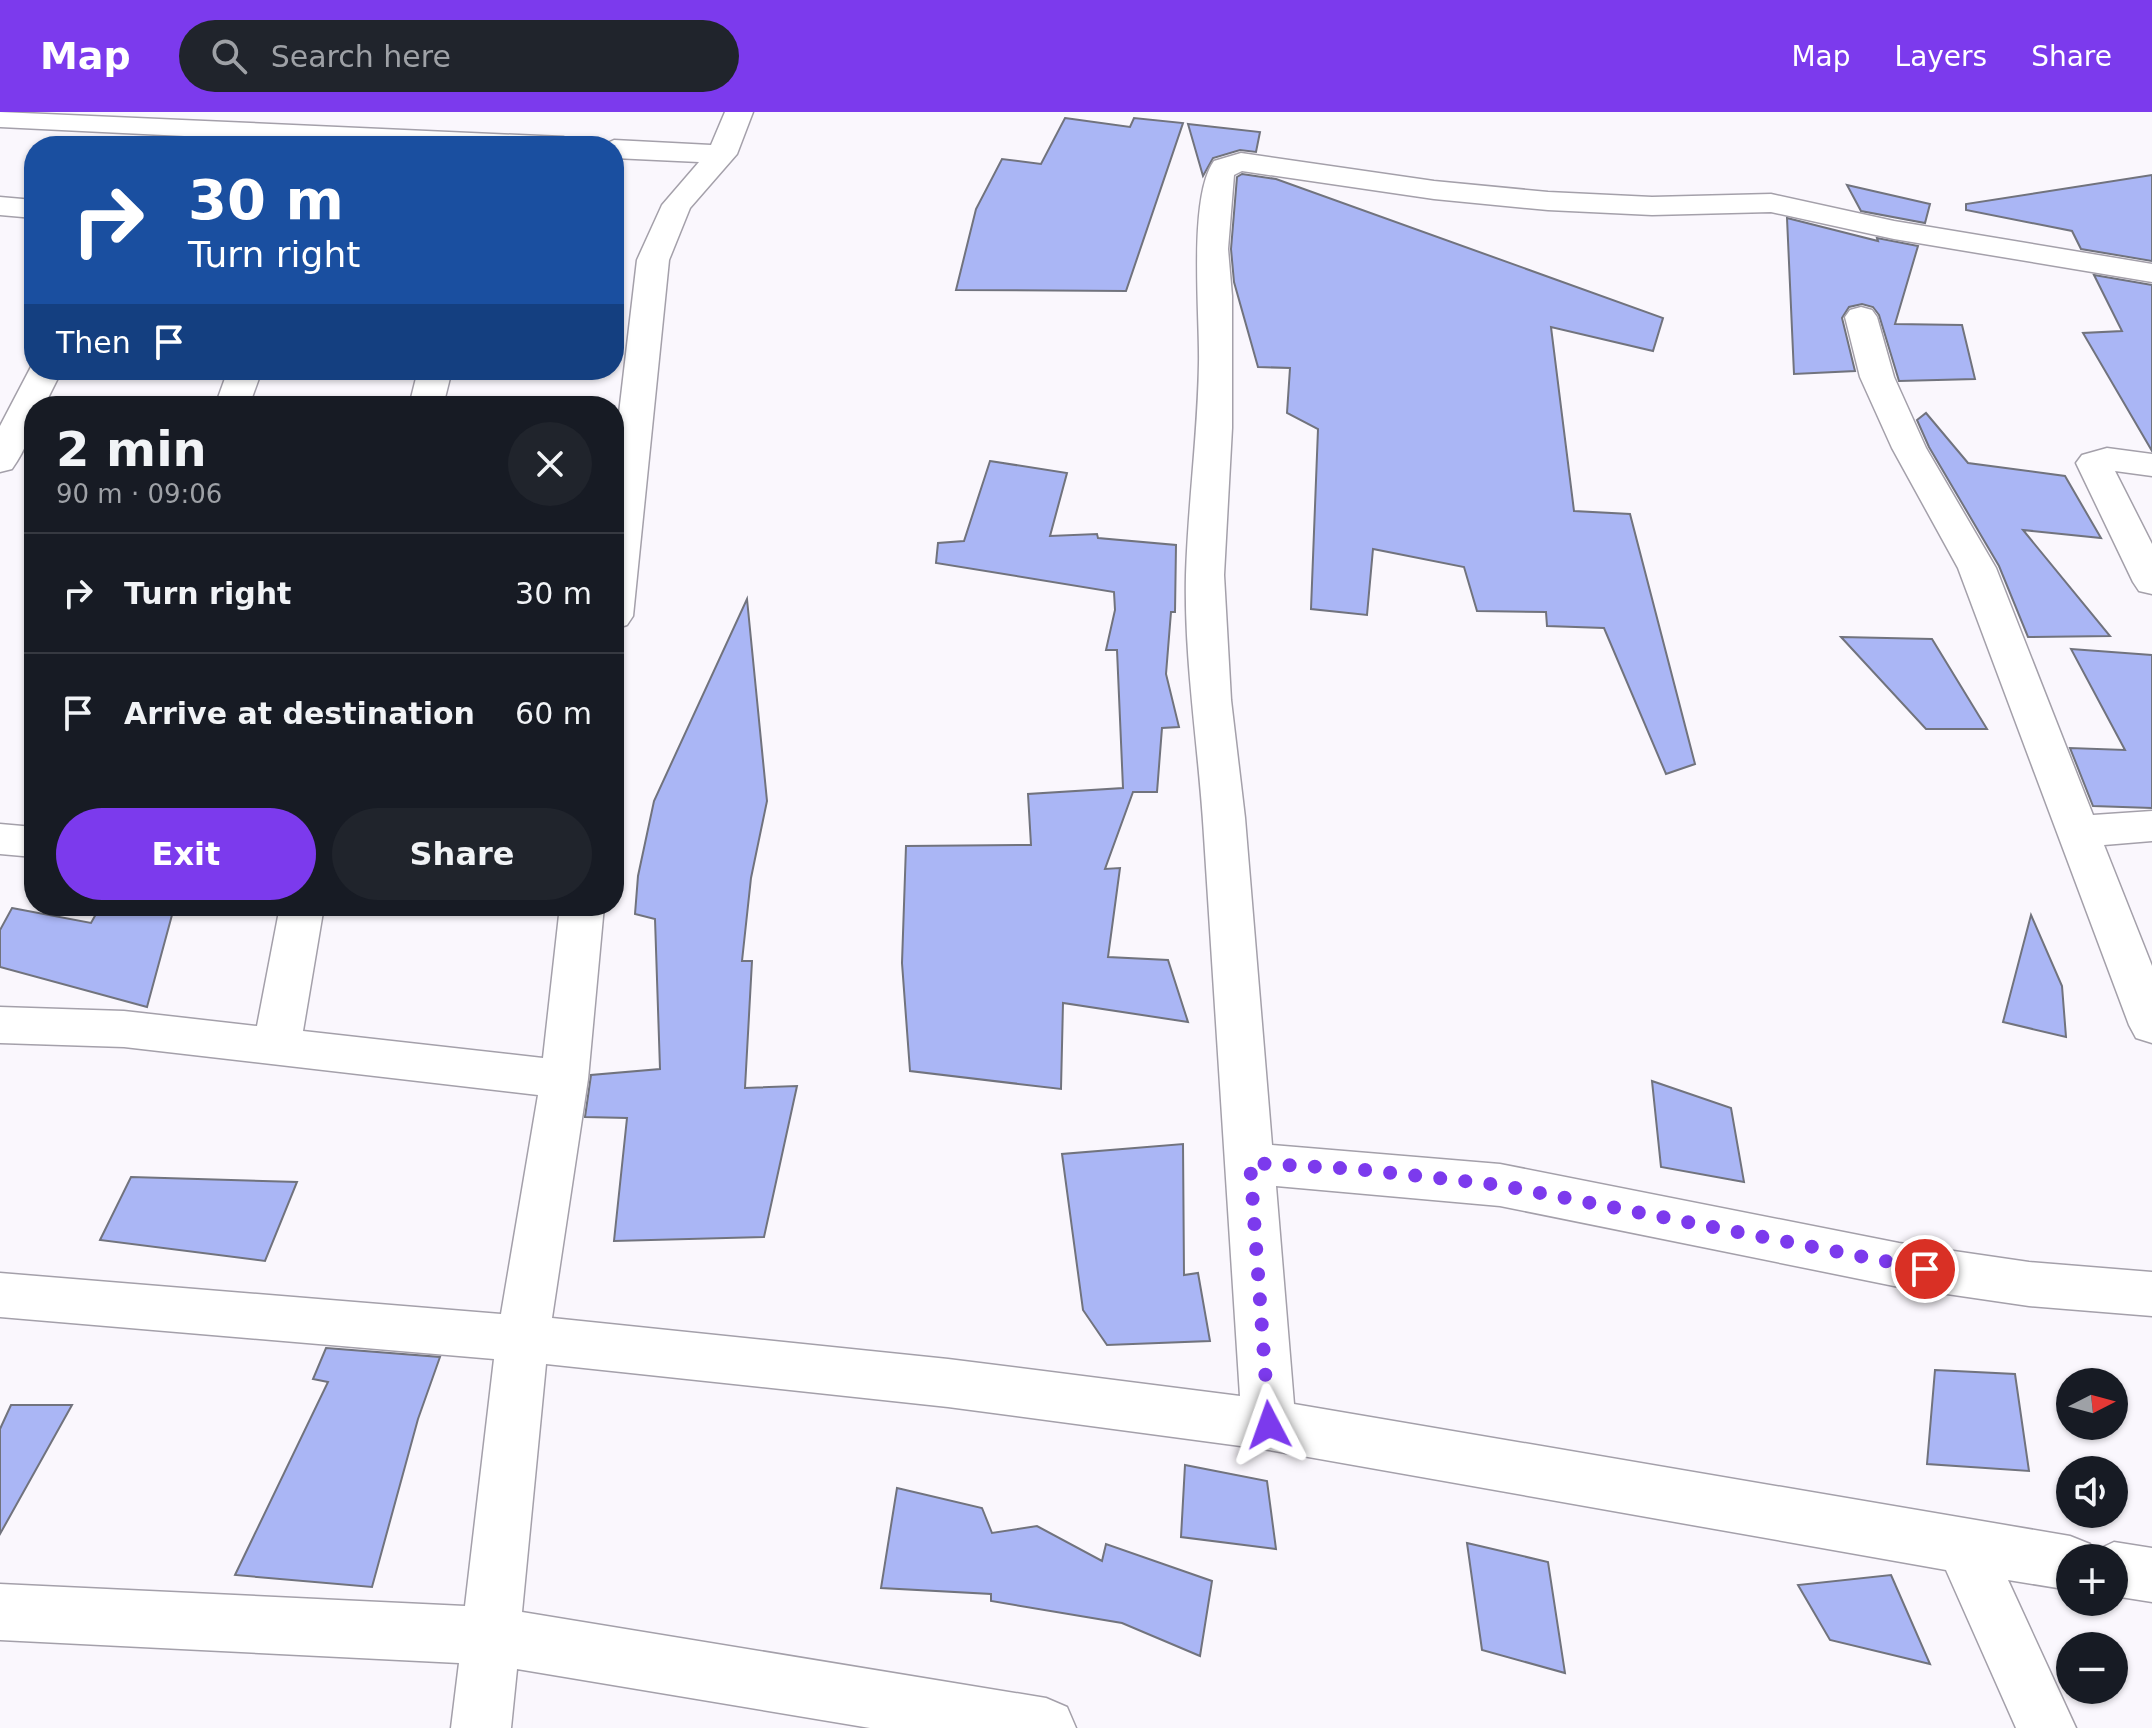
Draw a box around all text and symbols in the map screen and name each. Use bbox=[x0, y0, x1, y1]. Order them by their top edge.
search box bbox=[179, 20, 739, 92]
text: Map bbox=[40, 34, 131, 78]
icon: search bbox=[207, 34, 251, 78]
text: Search here bbox=[271, 39, 451, 74]
text: Map bbox=[1791, 40, 1851, 73]
text: Layers bbox=[1895, 40, 1987, 73]
text: Share bbox=[2031, 40, 2112, 73]
text: 30 m bbox=[188, 167, 344, 232]
icon: right bbox=[56, 168, 160, 272]
text: Turn right bbox=[188, 234, 360, 275]
icon: arrive bbox=[147, 320, 191, 364]
text: Then bbox=[56, 325, 131, 360]
text: 2 min bbox=[56, 421, 207, 477]
button: close bbox=[508, 422, 592, 506]
text: 90 m · 09:06 bbox=[56, 479, 222, 509]
icon: right bbox=[56, 571, 100, 615]
text: Turn right bbox=[124, 576, 291, 611]
text: 30 m bbox=[515, 576, 592, 611]
icon: arrive bbox=[56, 691, 100, 735]
text: Arrive at destination bbox=[124, 696, 475, 731]
text: 60 m bbox=[515, 696, 592, 731]
button: Exit bbox=[56, 808, 316, 900]
button: Share bbox=[332, 808, 592, 900]
pin bbox=[1891, 1235, 1959, 1303]
icon: arrive bbox=[1903, 1247, 1947, 1291]
north arrow bbox=[2056, 1368, 2128, 1440]
map controls bbox=[2056, 1368, 2128, 1704]
position arrow bbox=[1227, 1383, 1311, 1467]
button: sound bbox=[2056, 1456, 2128, 1528]
button: + bbox=[2056, 1544, 2128, 1616]
button: − bbox=[2056, 1632, 2128, 1704]

